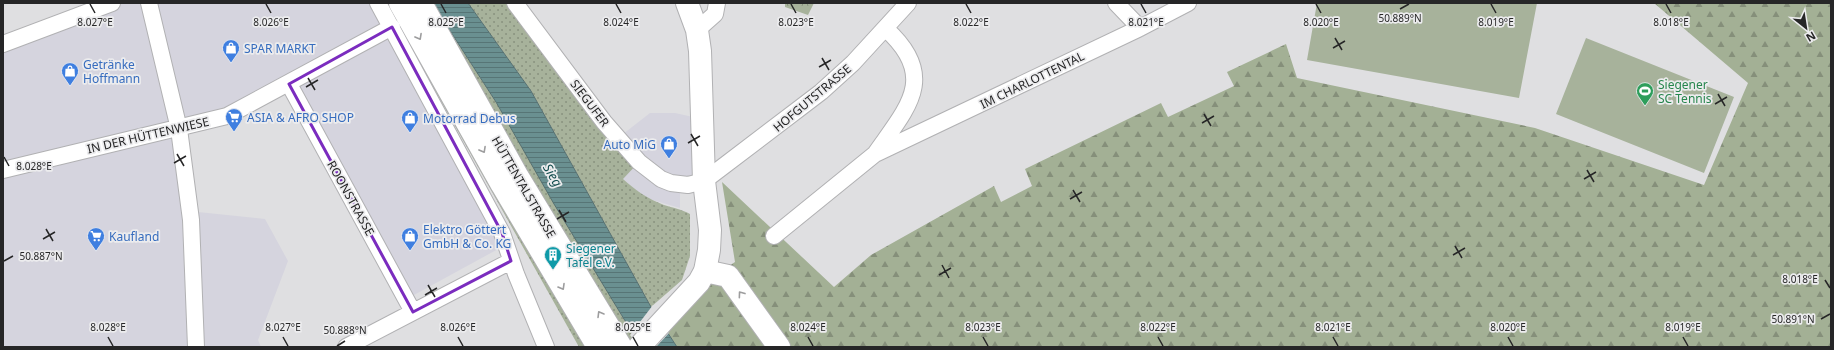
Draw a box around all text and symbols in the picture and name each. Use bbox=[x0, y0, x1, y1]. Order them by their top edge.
north arrow bbox=[1786, 8, 1826, 48]
text: 50.889°N bbox=[1378, 11, 1422, 25]
text: 8.027°E bbox=[77, 15, 113, 29]
text: 8.026°E bbox=[253, 15, 289, 29]
text: 8.025°E bbox=[428, 15, 464, 29]
text: 8.024°E bbox=[603, 15, 639, 29]
text: 8.023°E bbox=[778, 15, 814, 29]
text: 8.022°E bbox=[953, 15, 989, 29]
text: 8.021°E bbox=[1128, 15, 1164, 29]
text: 8.020°E bbox=[1303, 15, 1339, 29]
text: 8.019°E bbox=[1478, 15, 1514, 29]
text: 8.018°E bbox=[1653, 15, 1689, 29]
text: N bbox=[1804, 28, 1819, 46]
one-way arrow bbox=[414, 33, 421, 40]
shop icon: SPAR MARKT bbox=[221, 38, 241, 63]
place label: SPAR MARKT bbox=[244, 40, 316, 57]
street label: IM CHARLOTTENTAL bbox=[977, 47, 1087, 113]
place label: Getränke Hoffmann bbox=[83, 56, 140, 87]
street label: HOFGUTSTRASSE bbox=[769, 60, 855, 136]
shop icon: Getränke Hoffmann bbox=[60, 61, 80, 86]
street label: SIEGUFER bbox=[567, 76, 614, 131]
place label: Siegener SC Tennis bbox=[1658, 76, 1712, 107]
sports icon: Siegener SC Tennis bbox=[1635, 81, 1655, 106]
supermarket icon: ASIA & AFRO SHOP bbox=[224, 107, 244, 132]
shop icon: Motorrad Debus bbox=[400, 108, 420, 133]
place label: ASIA & AFRO SHOP bbox=[247, 109, 354, 126]
place label: Motorrad Debus bbox=[423, 110, 516, 127]
street label: IN DER HÜTTENWIESE bbox=[85, 113, 211, 157]
street label: HÜTTENTALSTRASSE bbox=[488, 133, 560, 241]
shop icon: Auto MiG bbox=[659, 134, 679, 159]
place label: Auto MiG bbox=[603, 136, 656, 153]
one-way arrow bbox=[478, 146, 485, 153]
street label: ROONSTRASSE bbox=[323, 157, 379, 239]
text: 8.028°E bbox=[16, 159, 52, 173]
water label: Sieg bbox=[539, 160, 567, 190]
place label: Elektro Göttert GmbH & Co. KG bbox=[423, 221, 511, 252]
supermarket icon: Kaufland bbox=[86, 226, 106, 251]
shop icon: Elektro Göttert GmbH & Co. KG bbox=[400, 226, 420, 251]
place label: Kaufland bbox=[109, 228, 159, 245]
place label: Siegener Tafel e.V. bbox=[566, 240, 616, 271]
building icon: Siegener Tafel e.V. bbox=[543, 245, 563, 270]
text: 50.887°N bbox=[19, 249, 63, 263]
text: 8.018°E bbox=[1782, 272, 1818, 286]
one-way arrow bbox=[557, 283, 564, 290]
one-way arrow bbox=[738, 291, 746, 298]
one-way arrow bbox=[598, 311, 605, 318]
text: 50.891°N bbox=[1771, 312, 1815, 326]
text: 8.028°E bbox=[90, 320, 126, 334]
text: 8.027°E bbox=[265, 320, 301, 334]
text: 8.026°E bbox=[440, 320, 476, 334]
text: 8.025°E bbox=[615, 320, 651, 334]
text: 8.024°E bbox=[790, 320, 826, 334]
text: 8.023°E bbox=[965, 320, 1001, 334]
text: 8.022°E bbox=[1140, 320, 1176, 334]
text: 8.021°E bbox=[1315, 320, 1351, 334]
text: 8.020°E bbox=[1490, 320, 1526, 334]
text: 8.019°E bbox=[1665, 320, 1701, 334]
text: 50.888°N bbox=[323, 323, 367, 337]

